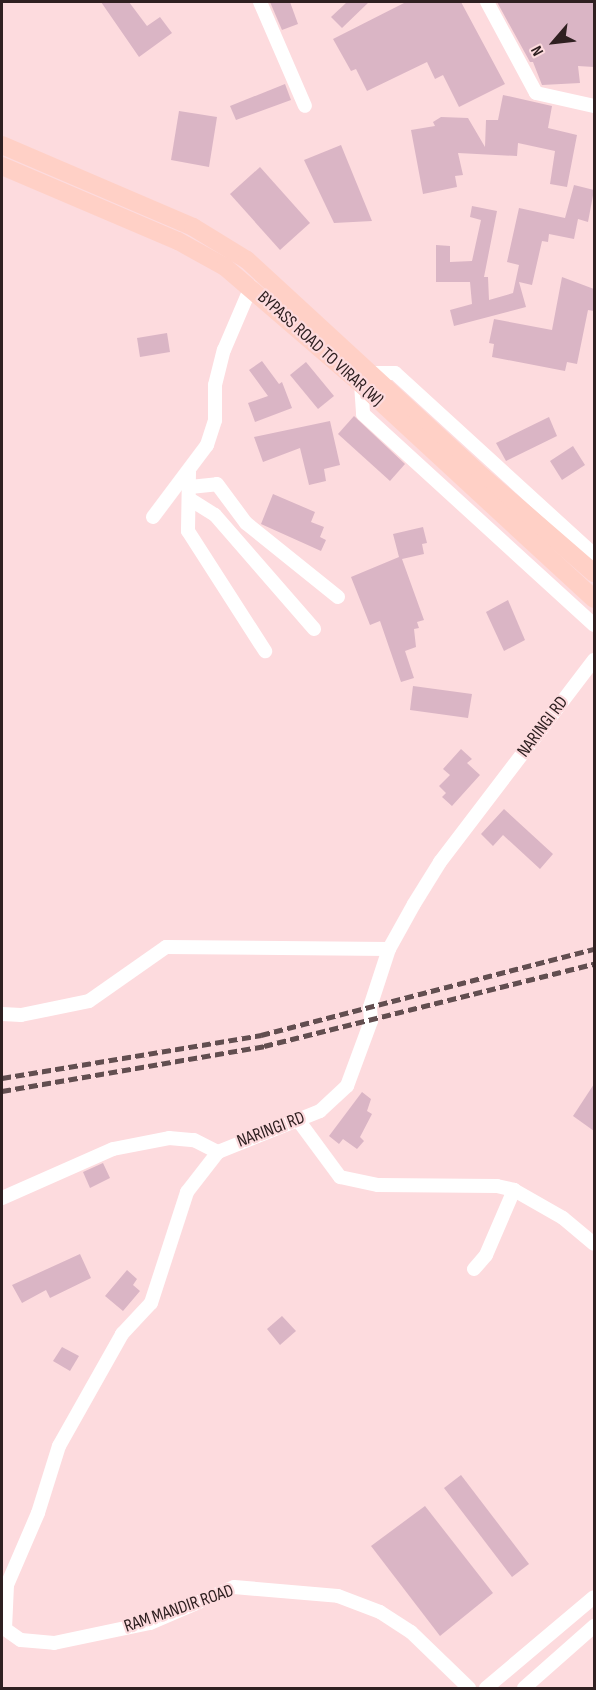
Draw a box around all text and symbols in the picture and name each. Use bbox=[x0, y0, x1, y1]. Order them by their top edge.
north arrow bbox=[524, 12, 584, 72]
text: N bbox=[527, 42, 548, 59]
street label: BYPASS ROAD TO VIRAR (W) bbox=[253, 287, 387, 411]
street label: NARINGI RD bbox=[513, 692, 573, 762]
street label: NARINGI RD bbox=[234, 1107, 308, 1153]
street label: RAM MANDIR ROAD bbox=[121, 1580, 237, 1638]

